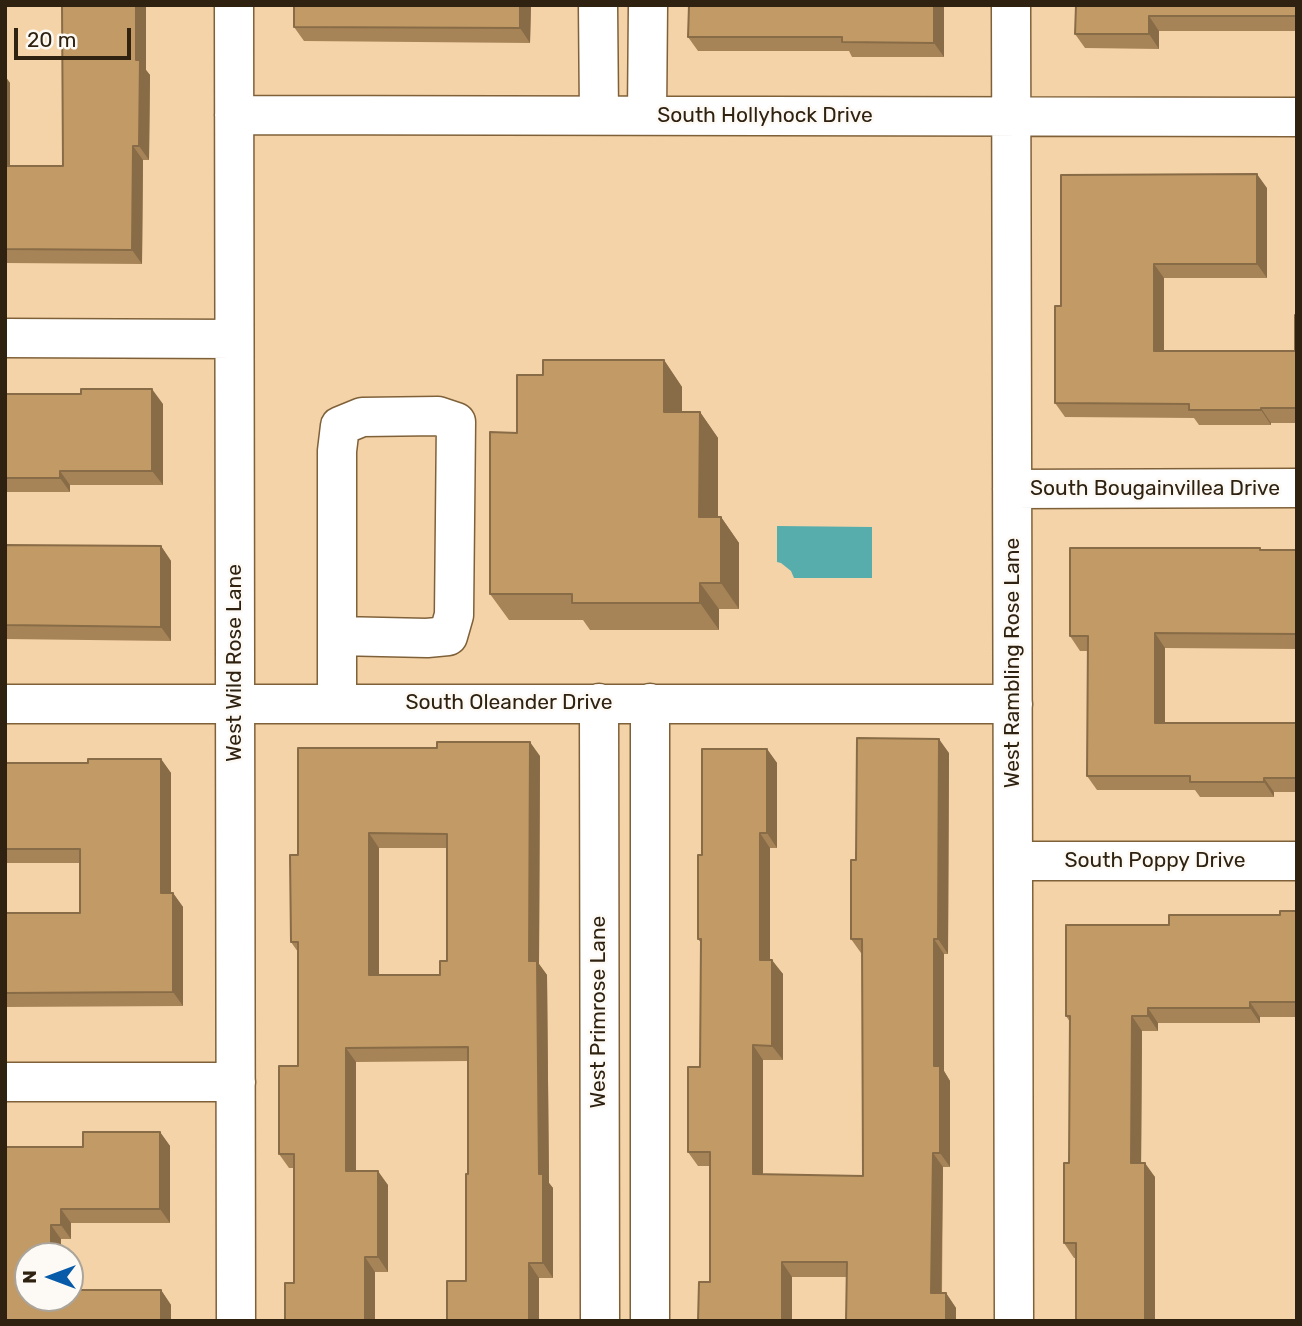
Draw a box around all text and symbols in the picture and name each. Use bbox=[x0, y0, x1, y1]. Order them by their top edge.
scale bar bbox=[18, 14, 135, 58]
text: 20 m bbox=[27, 27, 76, 52]
street label: South Hollyhock Drive bbox=[657, 103, 873, 129]
street label: South Bougainvillea Drive bbox=[1030, 476, 1280, 502]
street label: West Rambling Rose Lane bbox=[1000, 538, 1026, 788]
street label: West Wild Rose Lane bbox=[222, 564, 248, 762]
street label: South Oleander Drive bbox=[405, 690, 613, 716]
street label: South Poppy Drive bbox=[1064, 848, 1246, 874]
street label: West Primrose Lane bbox=[586, 916, 612, 1108]
north arrow bbox=[14, 1242, 84, 1312]
text: N bbox=[18, 1270, 41, 1284]

